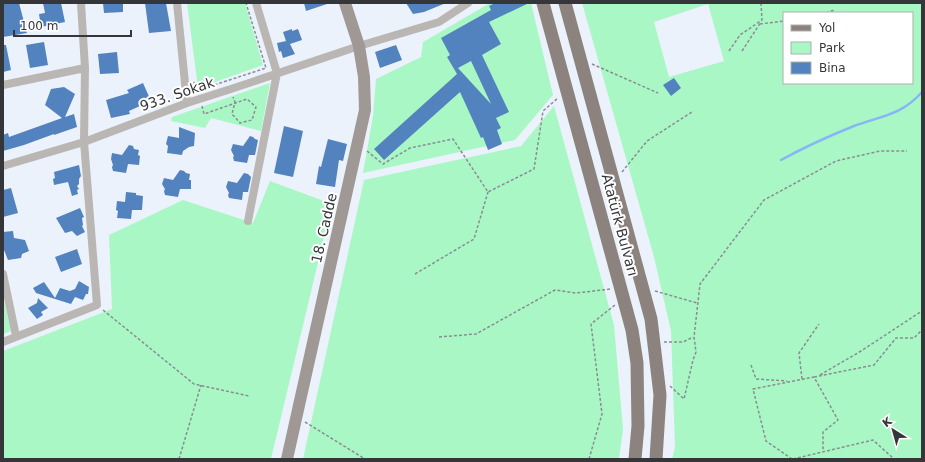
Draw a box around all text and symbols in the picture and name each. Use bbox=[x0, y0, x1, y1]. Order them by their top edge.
scale bar bbox=[14, 12, 131, 38]
legend bbox=[783, 12, 913, 84]
text: 100 m bbox=[20, 19, 58, 33]
text: Yol bbox=[818, 21, 835, 35]
text: Park bbox=[819, 41, 845, 55]
text: Bina bbox=[819, 61, 846, 75]
street label: 933. Sokak bbox=[138, 74, 217, 114]
street label: Atatürk Bulvarı bbox=[599, 172, 641, 278]
street label: 18. Cadde bbox=[308, 191, 340, 265]
north arrow bbox=[873, 410, 913, 450]
text: K bbox=[880, 414, 895, 430]

